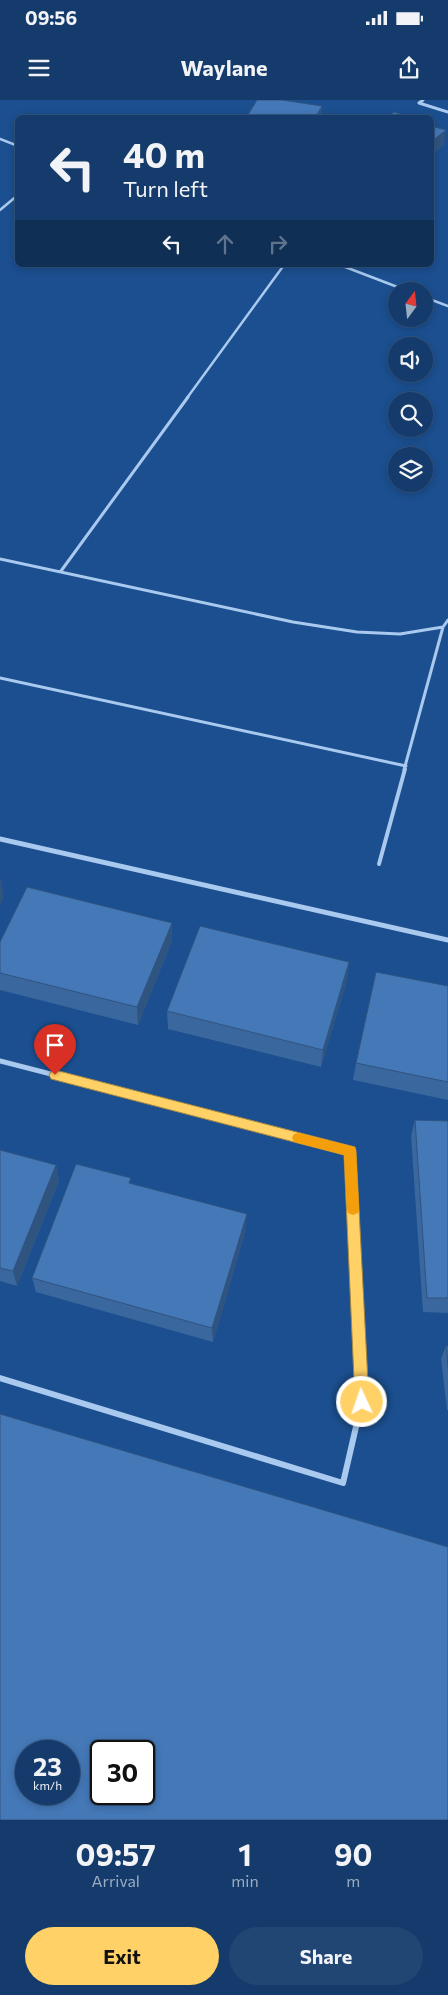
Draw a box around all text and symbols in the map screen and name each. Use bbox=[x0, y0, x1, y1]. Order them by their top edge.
text: 09:56 bbox=[25, 6, 77, 29]
icon: menu bbox=[25, 54, 53, 82]
text: Waylane bbox=[180, 54, 268, 81]
icon: share bbox=[395, 54, 423, 82]
text: 40 m bbox=[123, 132, 205, 175]
icon: left bbox=[40, 135, 105, 200]
text: Turn left bbox=[123, 175, 208, 202]
icon: left bbox=[158, 230, 186, 258]
icon: ahead bbox=[211, 230, 239, 258]
icon: right bbox=[264, 230, 292, 258]
north arrow bbox=[388, 282, 432, 328]
map controls bbox=[388, 282, 433, 492]
button: sound bbox=[388, 337, 433, 382]
button: search bbox=[388, 392, 433, 437]
button: layers bbox=[388, 447, 433, 492]
pin bbox=[34, 1024, 76, 1075]
icon: arrive bbox=[41, 1031, 69, 1059]
position arrow bbox=[335, 1375, 387, 1427]
speed limit sign: 30 bbox=[90, 1740, 155, 1805]
text: 23 bbox=[33, 1751, 62, 1781]
text: km/h bbox=[33, 1778, 62, 1792]
text: 09:57 bbox=[75, 1835, 156, 1872]
text: 1 bbox=[238, 1835, 252, 1872]
text: 90 bbox=[334, 1835, 373, 1872]
text: Arrival bbox=[91, 1871, 140, 1890]
text: min bbox=[231, 1871, 259, 1890]
text: m bbox=[346, 1871, 360, 1890]
button: Exit bbox=[25, 1927, 219, 1985]
button: Share bbox=[229, 1927, 423, 1985]

